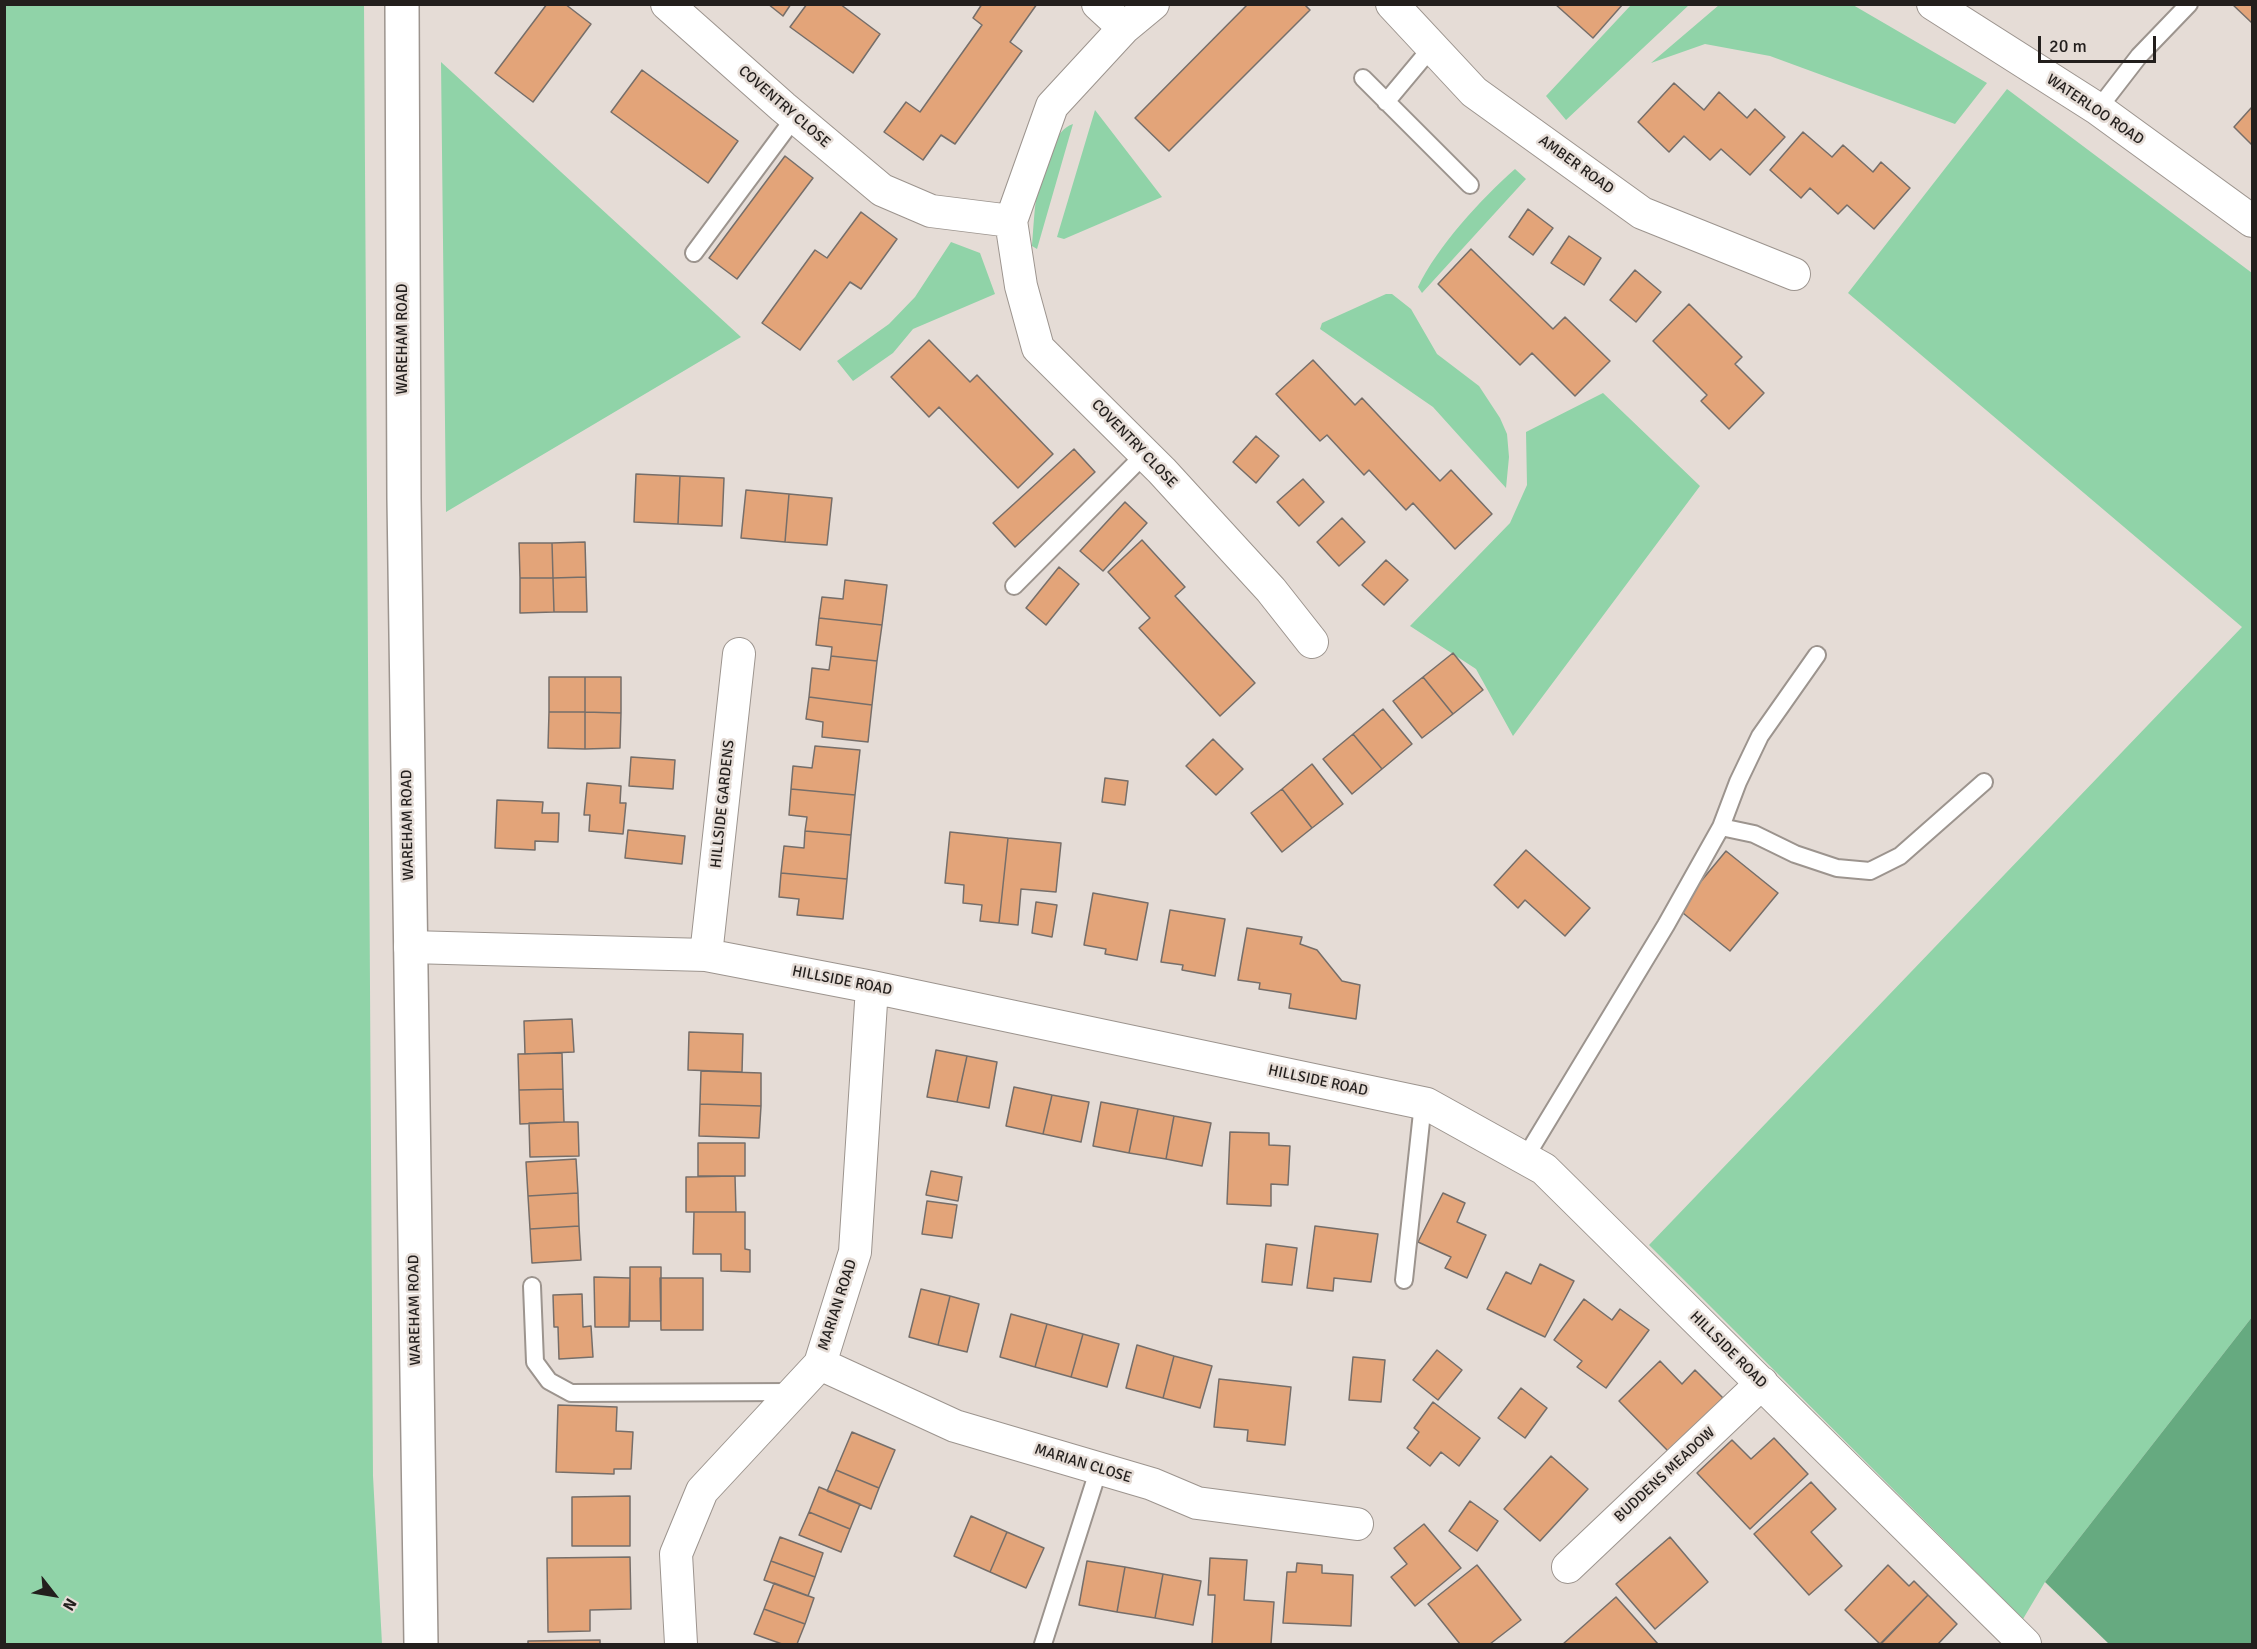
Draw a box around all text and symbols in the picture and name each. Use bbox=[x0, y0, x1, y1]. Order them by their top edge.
scale bar bbox=[2041, 24, 2160, 62]
text: 20 m bbox=[2049, 35, 2087, 57]
street label: COVENTRY CLOSE bbox=[734, 62, 834, 152]
street label: WATERLOO ROAD bbox=[2043, 71, 2147, 149]
street label: AMBER ROAD bbox=[1535, 132, 1617, 198]
street label: WAREHAM ROAD bbox=[394, 283, 412, 395]
street label: COVENTRY CLOSE bbox=[1087, 396, 1181, 492]
street label: HILLSIDE GARDENS bbox=[707, 739, 739, 869]
street label: WAREHAM ROAD bbox=[398, 769, 418, 881]
street label: HILLSIDE ROAD bbox=[790, 962, 894, 1000]
street label: HILLSIDE ROAD bbox=[1266, 1062, 1370, 1100]
street label: WAREHAM ROAD bbox=[405, 1254, 425, 1366]
street label: MARIAN ROAD bbox=[815, 1257, 861, 1353]
street label: HILLSIDE ROAD bbox=[1686, 1308, 1770, 1392]
street label: BUDDENS MEADOW bbox=[1611, 1424, 1719, 1526]
street label: MARIAN CLOSE bbox=[1032, 1441, 1134, 1487]
north arrow bbox=[24, 1565, 84, 1625]
text: N bbox=[58, 1594, 81, 1614]

